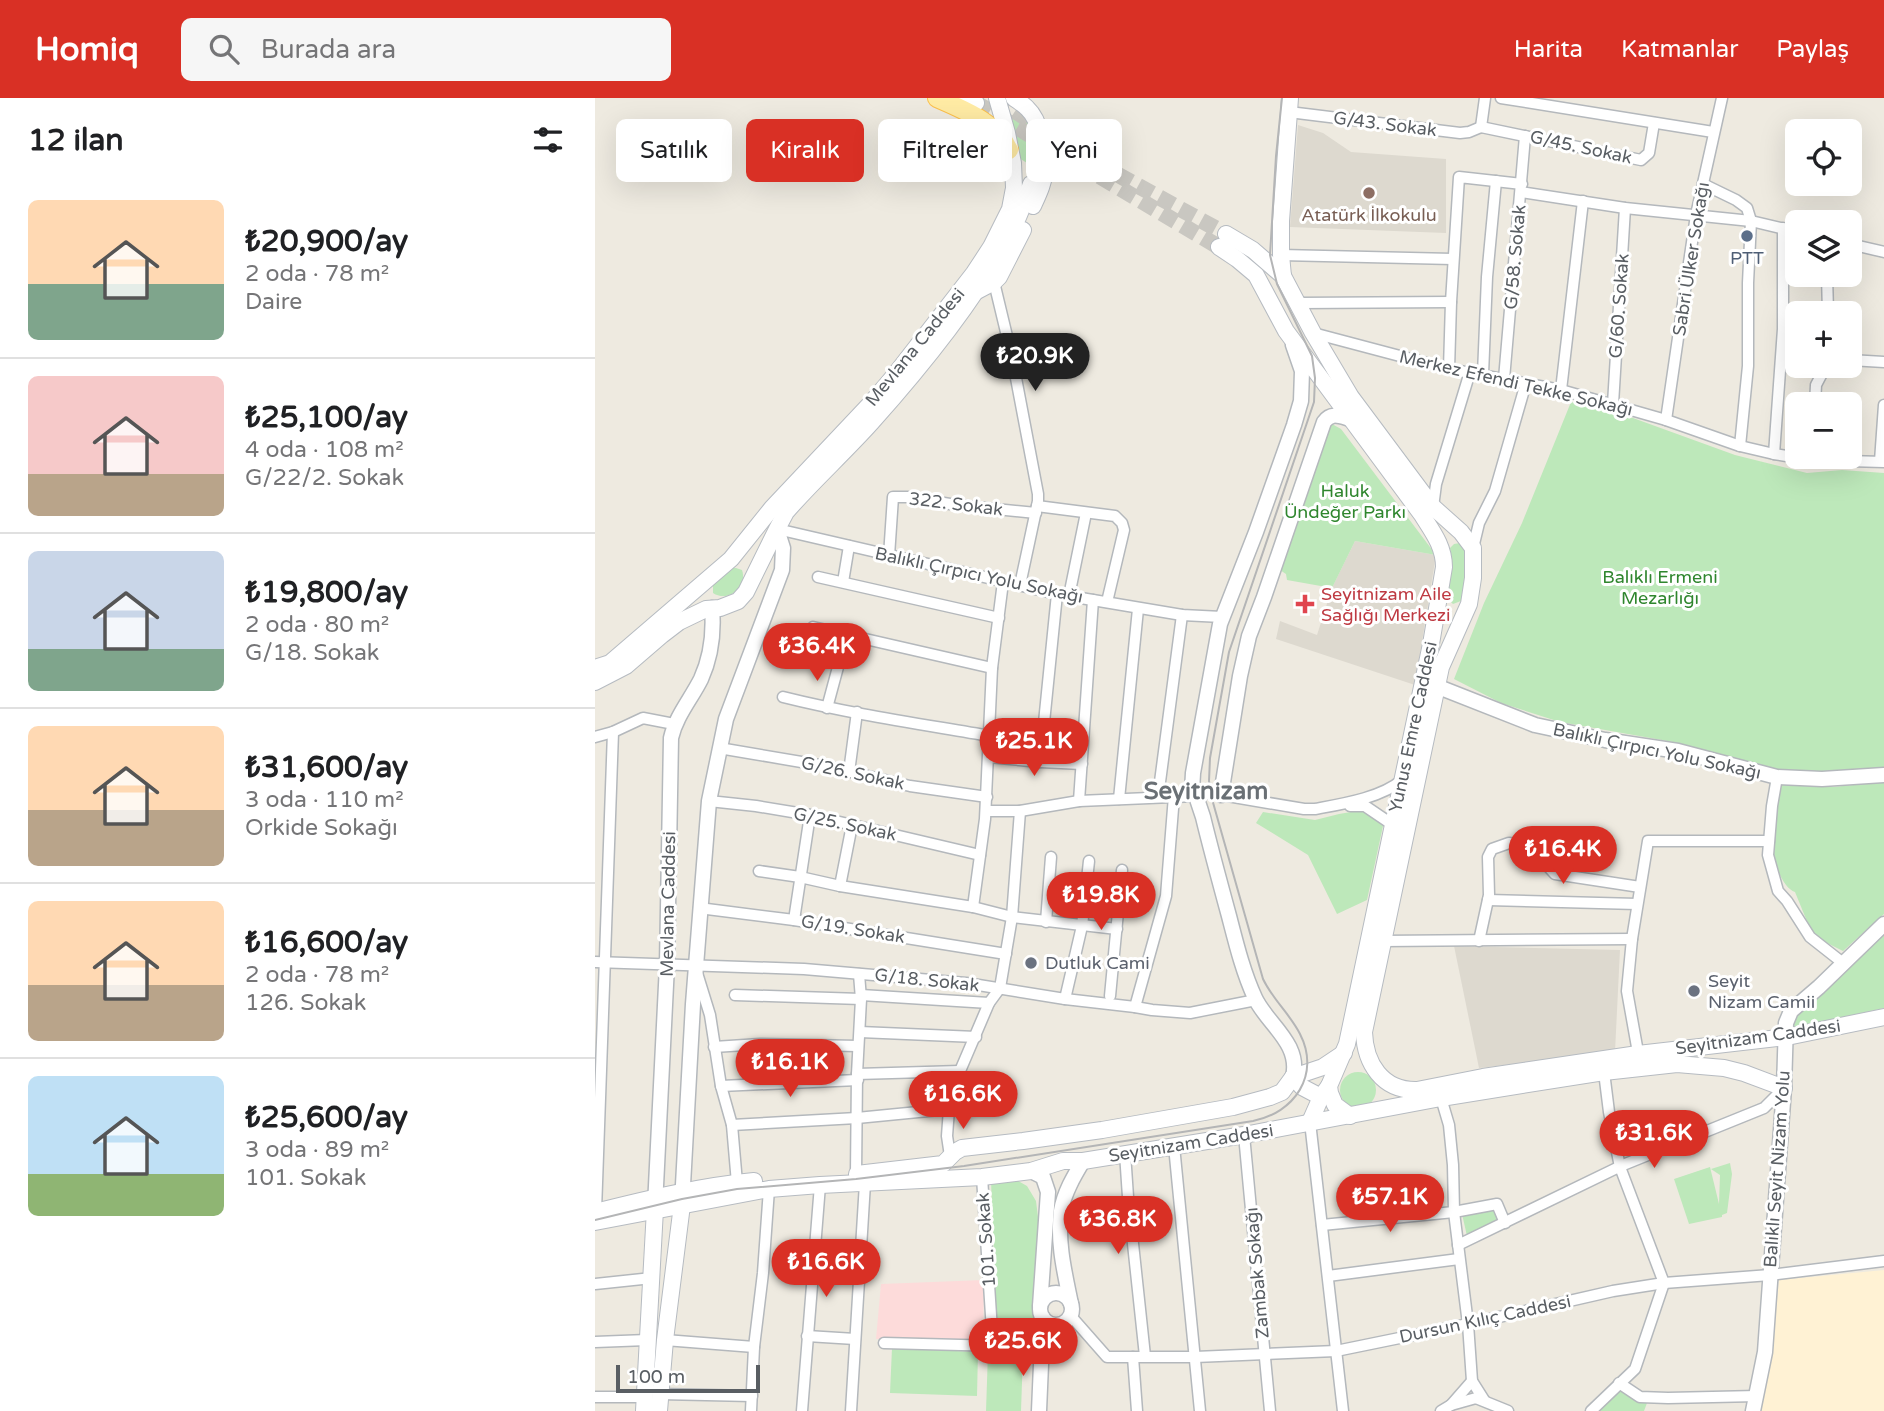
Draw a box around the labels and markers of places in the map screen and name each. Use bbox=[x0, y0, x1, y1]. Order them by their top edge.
marker: Atatürk İlkokulu bbox=[1361, 185, 1377, 201]
place label: Atatürk İlkokulu bbox=[1301, 204, 1437, 226]
marker: PTT bbox=[1739, 228, 1755, 244]
place label: PTT bbox=[1730, 247, 1764, 269]
pin: ₺20.9K bbox=[978, 334, 1092, 393]
place label: Seyitnizam Aile Sağlığı Merkezi bbox=[1321, 583, 1451, 626]
marker: Seyitnizam Aile Sağlığı Merkezi bbox=[1295, 594, 1315, 614]
pin: ₺36.4K bbox=[760, 624, 874, 683]
pin: ₺25.1K bbox=[977, 718, 1091, 778]
pin: ₺16.4K bbox=[1506, 826, 1620, 886]
pin: ₺19.8K bbox=[1044, 872, 1158, 932]
place label: Dutluk Cami bbox=[1045, 952, 1150, 974]
marker: Dutluk Cami bbox=[1023, 955, 1039, 971]
place label: Seyit Nizam Camii bbox=[1708, 970, 1815, 1013]
marker: Seyit Nizam Camii bbox=[1686, 983, 1702, 999]
pin: ₺16.1K bbox=[733, 1040, 847, 1099]
pin: ₺16.6K bbox=[906, 1072, 1020, 1131]
pin: ₺31.6K bbox=[1597, 1110, 1711, 1170]
pin: ₺57.1K bbox=[1333, 1174, 1447, 1234]
pin: ₺36.8K bbox=[1061, 1196, 1175, 1256]
pin: ₺16.6K bbox=[769, 1240, 883, 1299]
pin: ₺25.6K bbox=[966, 1318, 1080, 1378]

